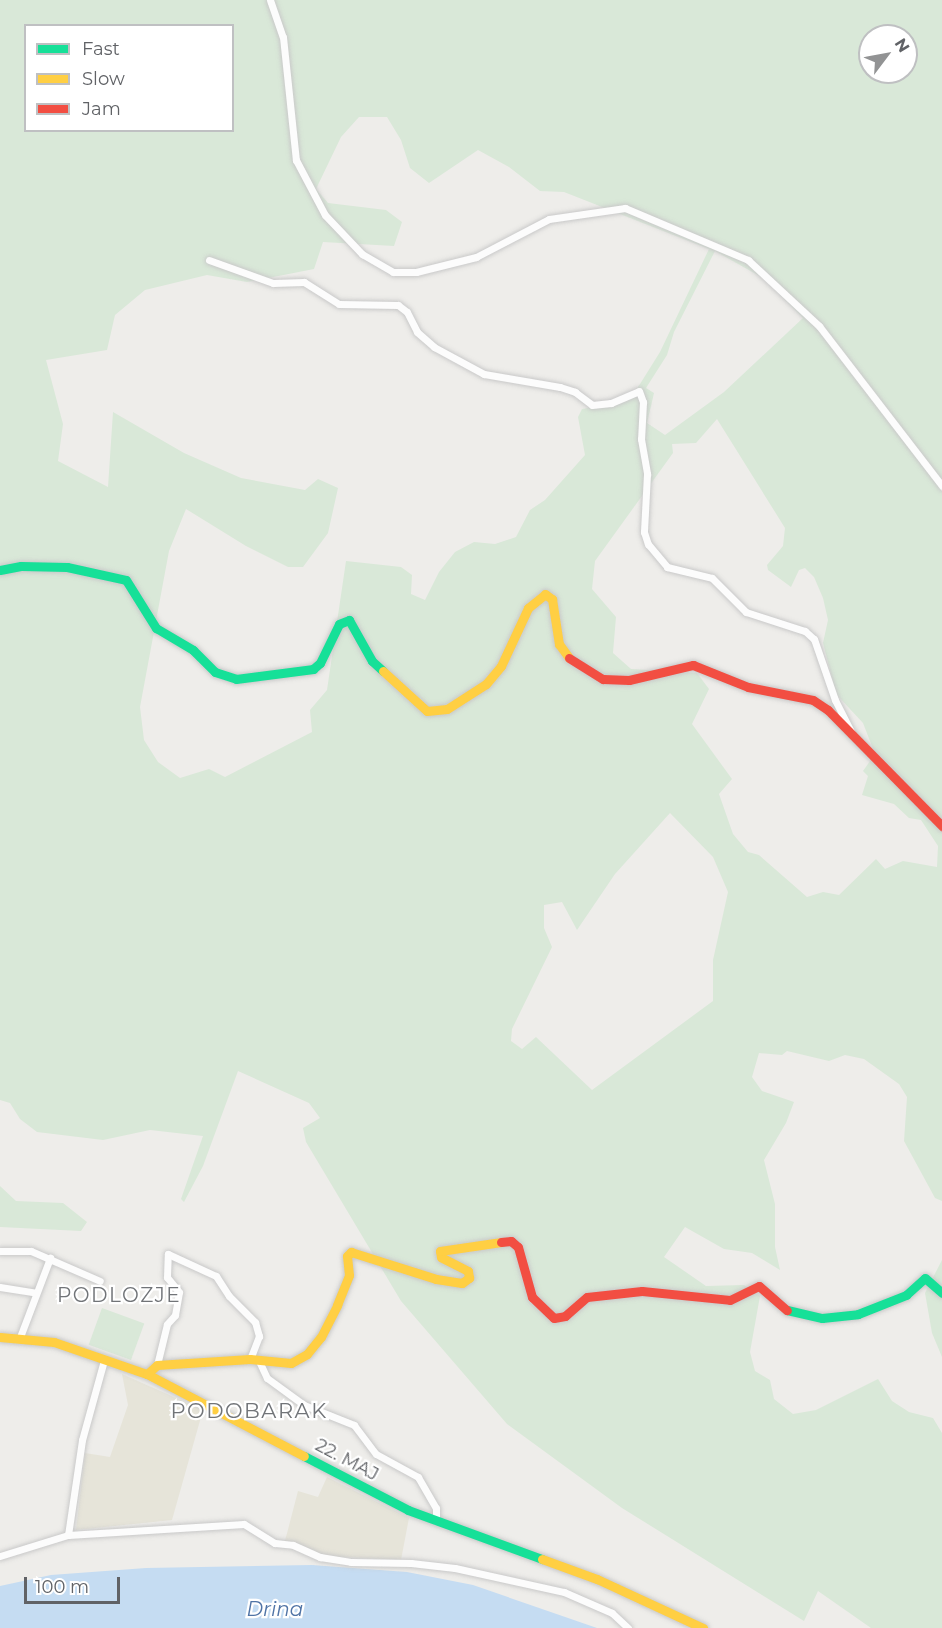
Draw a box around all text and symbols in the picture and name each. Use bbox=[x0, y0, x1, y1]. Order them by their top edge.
legend bbox=[24, 24, 234, 132]
north arrow bbox=[858, 24, 918, 84]
text: N bbox=[891, 35, 913, 56]
text: Fast bbox=[82, 38, 120, 60]
text: Slow bbox=[82, 68, 125, 90]
text: Jam bbox=[82, 98, 121, 120]
district label: PODLOZJE bbox=[57, 1283, 181, 1307]
district label: PODOBARAK bbox=[170, 1398, 328, 1424]
street label: 22. MAJ bbox=[312, 1434, 382, 1486]
scale bar bbox=[27, 1565, 123, 1603]
text: 100 m bbox=[35, 1576, 89, 1598]
water label: Drina bbox=[247, 1597, 303, 1621]

